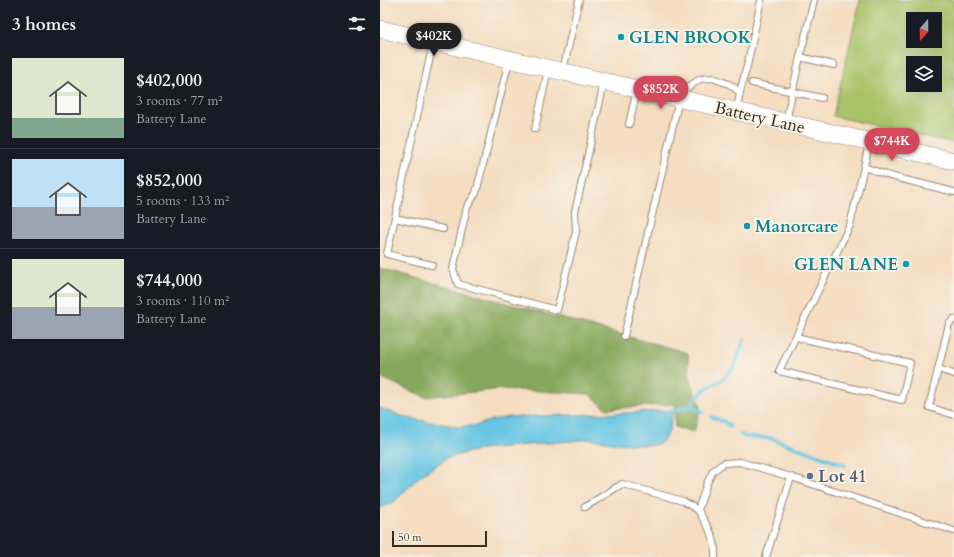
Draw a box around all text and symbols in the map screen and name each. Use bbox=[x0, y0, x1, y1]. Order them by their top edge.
north arrow bbox=[906, 12, 942, 48]
map controls bbox=[906, 12, 942, 92]
text: 3 homes bbox=[12, 13, 76, 36]
icon: filters bbox=[346, 13, 368, 35]
pin: $402K bbox=[406, 23, 462, 57]
place label: GLEN BROOK bbox=[629, 26, 752, 49]
text: $402K bbox=[415, 27, 453, 45]
marker: GLEN BROOK bbox=[616, 32, 626, 42]
button: layers bbox=[906, 56, 942, 92]
text: $402,000 bbox=[136, 69, 202, 92]
icon: home bbox=[44, 74, 92, 122]
pin: $852K bbox=[633, 76, 689, 110]
text: $852K bbox=[642, 80, 680, 98]
text: 3 rooms · 77 m² bbox=[136, 92, 223, 110]
street label: Battery Lane bbox=[712, 96, 807, 139]
text: Battery Lane bbox=[136, 110, 206, 128]
pin: $744K bbox=[864, 128, 920, 162]
text: $744K bbox=[873, 132, 911, 150]
text: $852,000 bbox=[136, 169, 202, 192]
icon: home bbox=[44, 175, 92, 223]
text: 5 rooms · 133 m² bbox=[136, 192, 229, 210]
text: Battery Lane bbox=[136, 210, 206, 228]
place label: Manorcare bbox=[755, 215, 839, 238]
marker: Manorcare bbox=[742, 221, 752, 231]
place label: GLEN LANE bbox=[794, 253, 898, 276]
marker: GLEN LANE bbox=[901, 259, 911, 269]
text: $744,000 bbox=[136, 269, 202, 292]
icon: home bbox=[44, 275, 92, 323]
text: 3 rooms · 110 m² bbox=[136, 292, 229, 310]
text: Battery Lane bbox=[136, 310, 206, 328]
place label: Lot 41 bbox=[818, 465, 867, 488]
marker: Lot 41 bbox=[805, 471, 815, 481]
scale bar bbox=[392, 529, 487, 548]
text: 50 m bbox=[398, 530, 422, 545]

